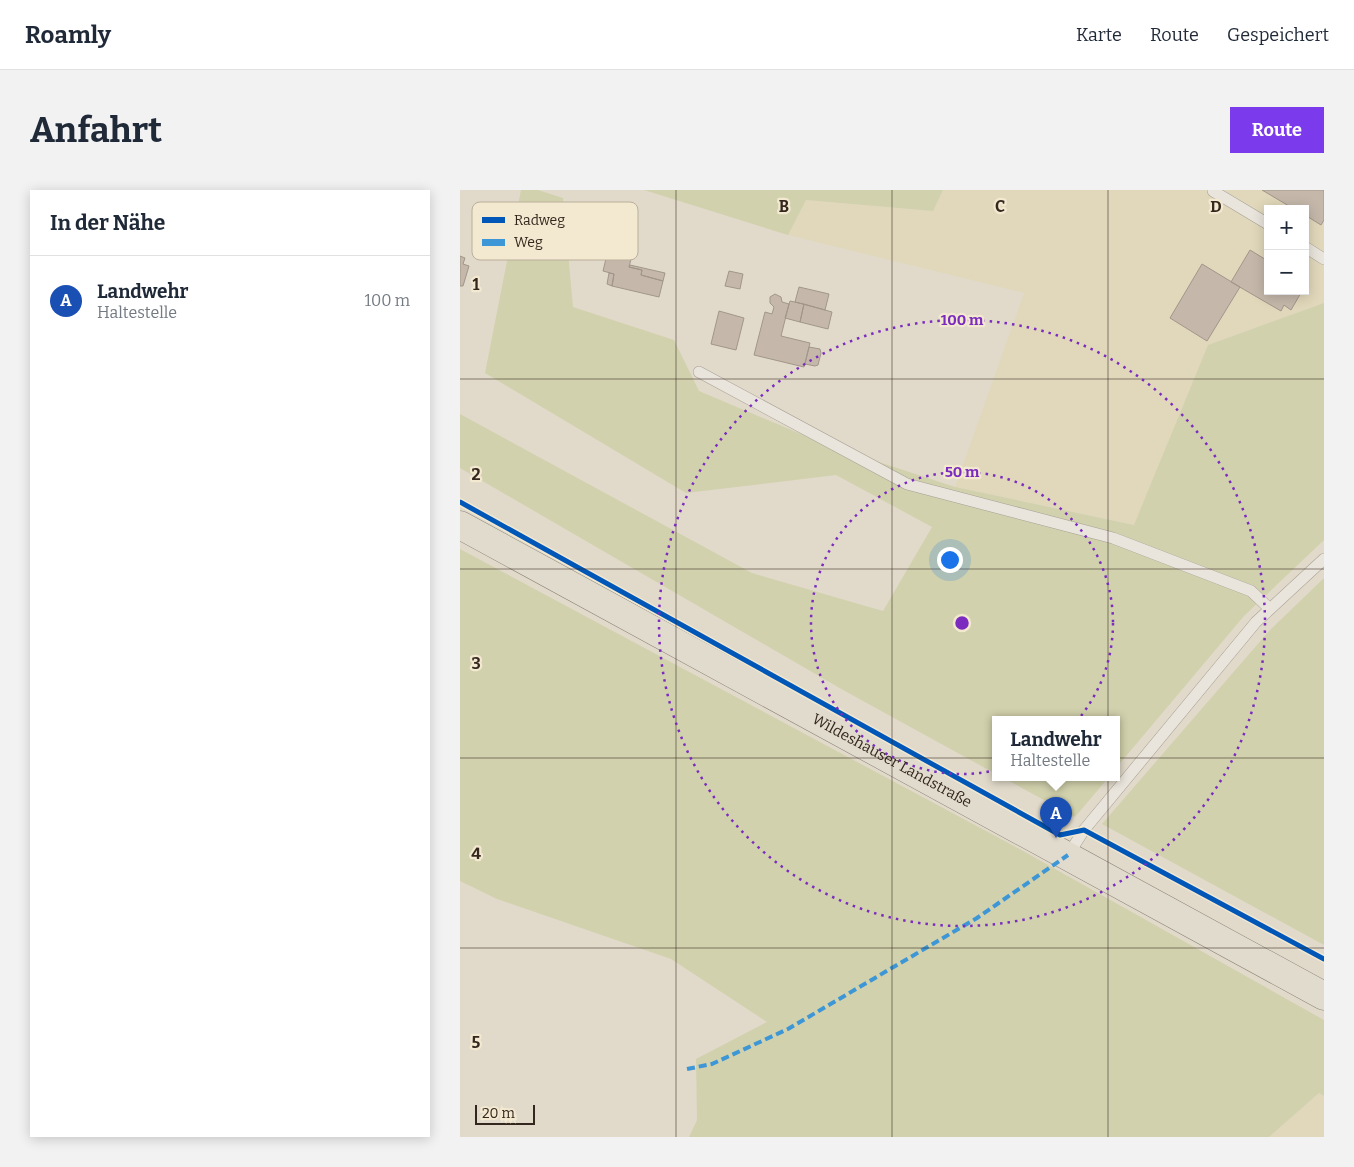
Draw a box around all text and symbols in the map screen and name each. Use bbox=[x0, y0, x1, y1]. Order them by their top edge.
text: Roamly bbox=[25, 21, 111, 49]
text: Karte bbox=[1076, 24, 1122, 46]
text: Route bbox=[1150, 24, 1199, 46]
text: Gespeichert bbox=[1227, 24, 1329, 46]
button: Route bbox=[1230, 107, 1324, 153]
text: Anfahrt bbox=[30, 109, 162, 151]
text: B bbox=[779, 197, 789, 216]
text: C bbox=[995, 197, 1005, 216]
text: D bbox=[1210, 197, 1222, 216]
legend bbox=[472, 202, 638, 260]
map controls bbox=[1264, 205, 1309, 295]
button: + bbox=[1264, 205, 1309, 250]
text: In der Nähe bbox=[50, 210, 165, 236]
text: Radweg bbox=[514, 212, 565, 229]
text: Weg bbox=[514, 234, 543, 251]
button: − bbox=[1264, 250, 1309, 295]
text: 1 bbox=[473, 275, 480, 294]
text: Landwehr bbox=[97, 280, 189, 303]
text: A bbox=[60, 291, 72, 310]
text: 100 m bbox=[365, 291, 410, 310]
text: Haltestelle bbox=[97, 303, 177, 322]
text: 100 m bbox=[941, 311, 984, 329]
text: 50 m bbox=[945, 463, 980, 481]
text: 2 bbox=[471, 465, 481, 484]
your location bbox=[937, 547, 963, 573]
centre of rings bbox=[953, 614, 971, 632]
text: 3 bbox=[471, 654, 481, 673]
street label: Wildeshauser Landstraße bbox=[809, 710, 975, 811]
popup bbox=[992, 716, 1120, 781]
text: Landwehr bbox=[1010, 728, 1102, 751]
text: Haltestelle bbox=[1010, 751, 1090, 770]
pin: A bbox=[1040, 797, 1072, 838]
text: 4 bbox=[471, 844, 481, 863]
text: 5 bbox=[472, 1033, 481, 1052]
scale bar bbox=[475, 1102, 535, 1125]
text: 20 m bbox=[482, 1105, 515, 1122]

